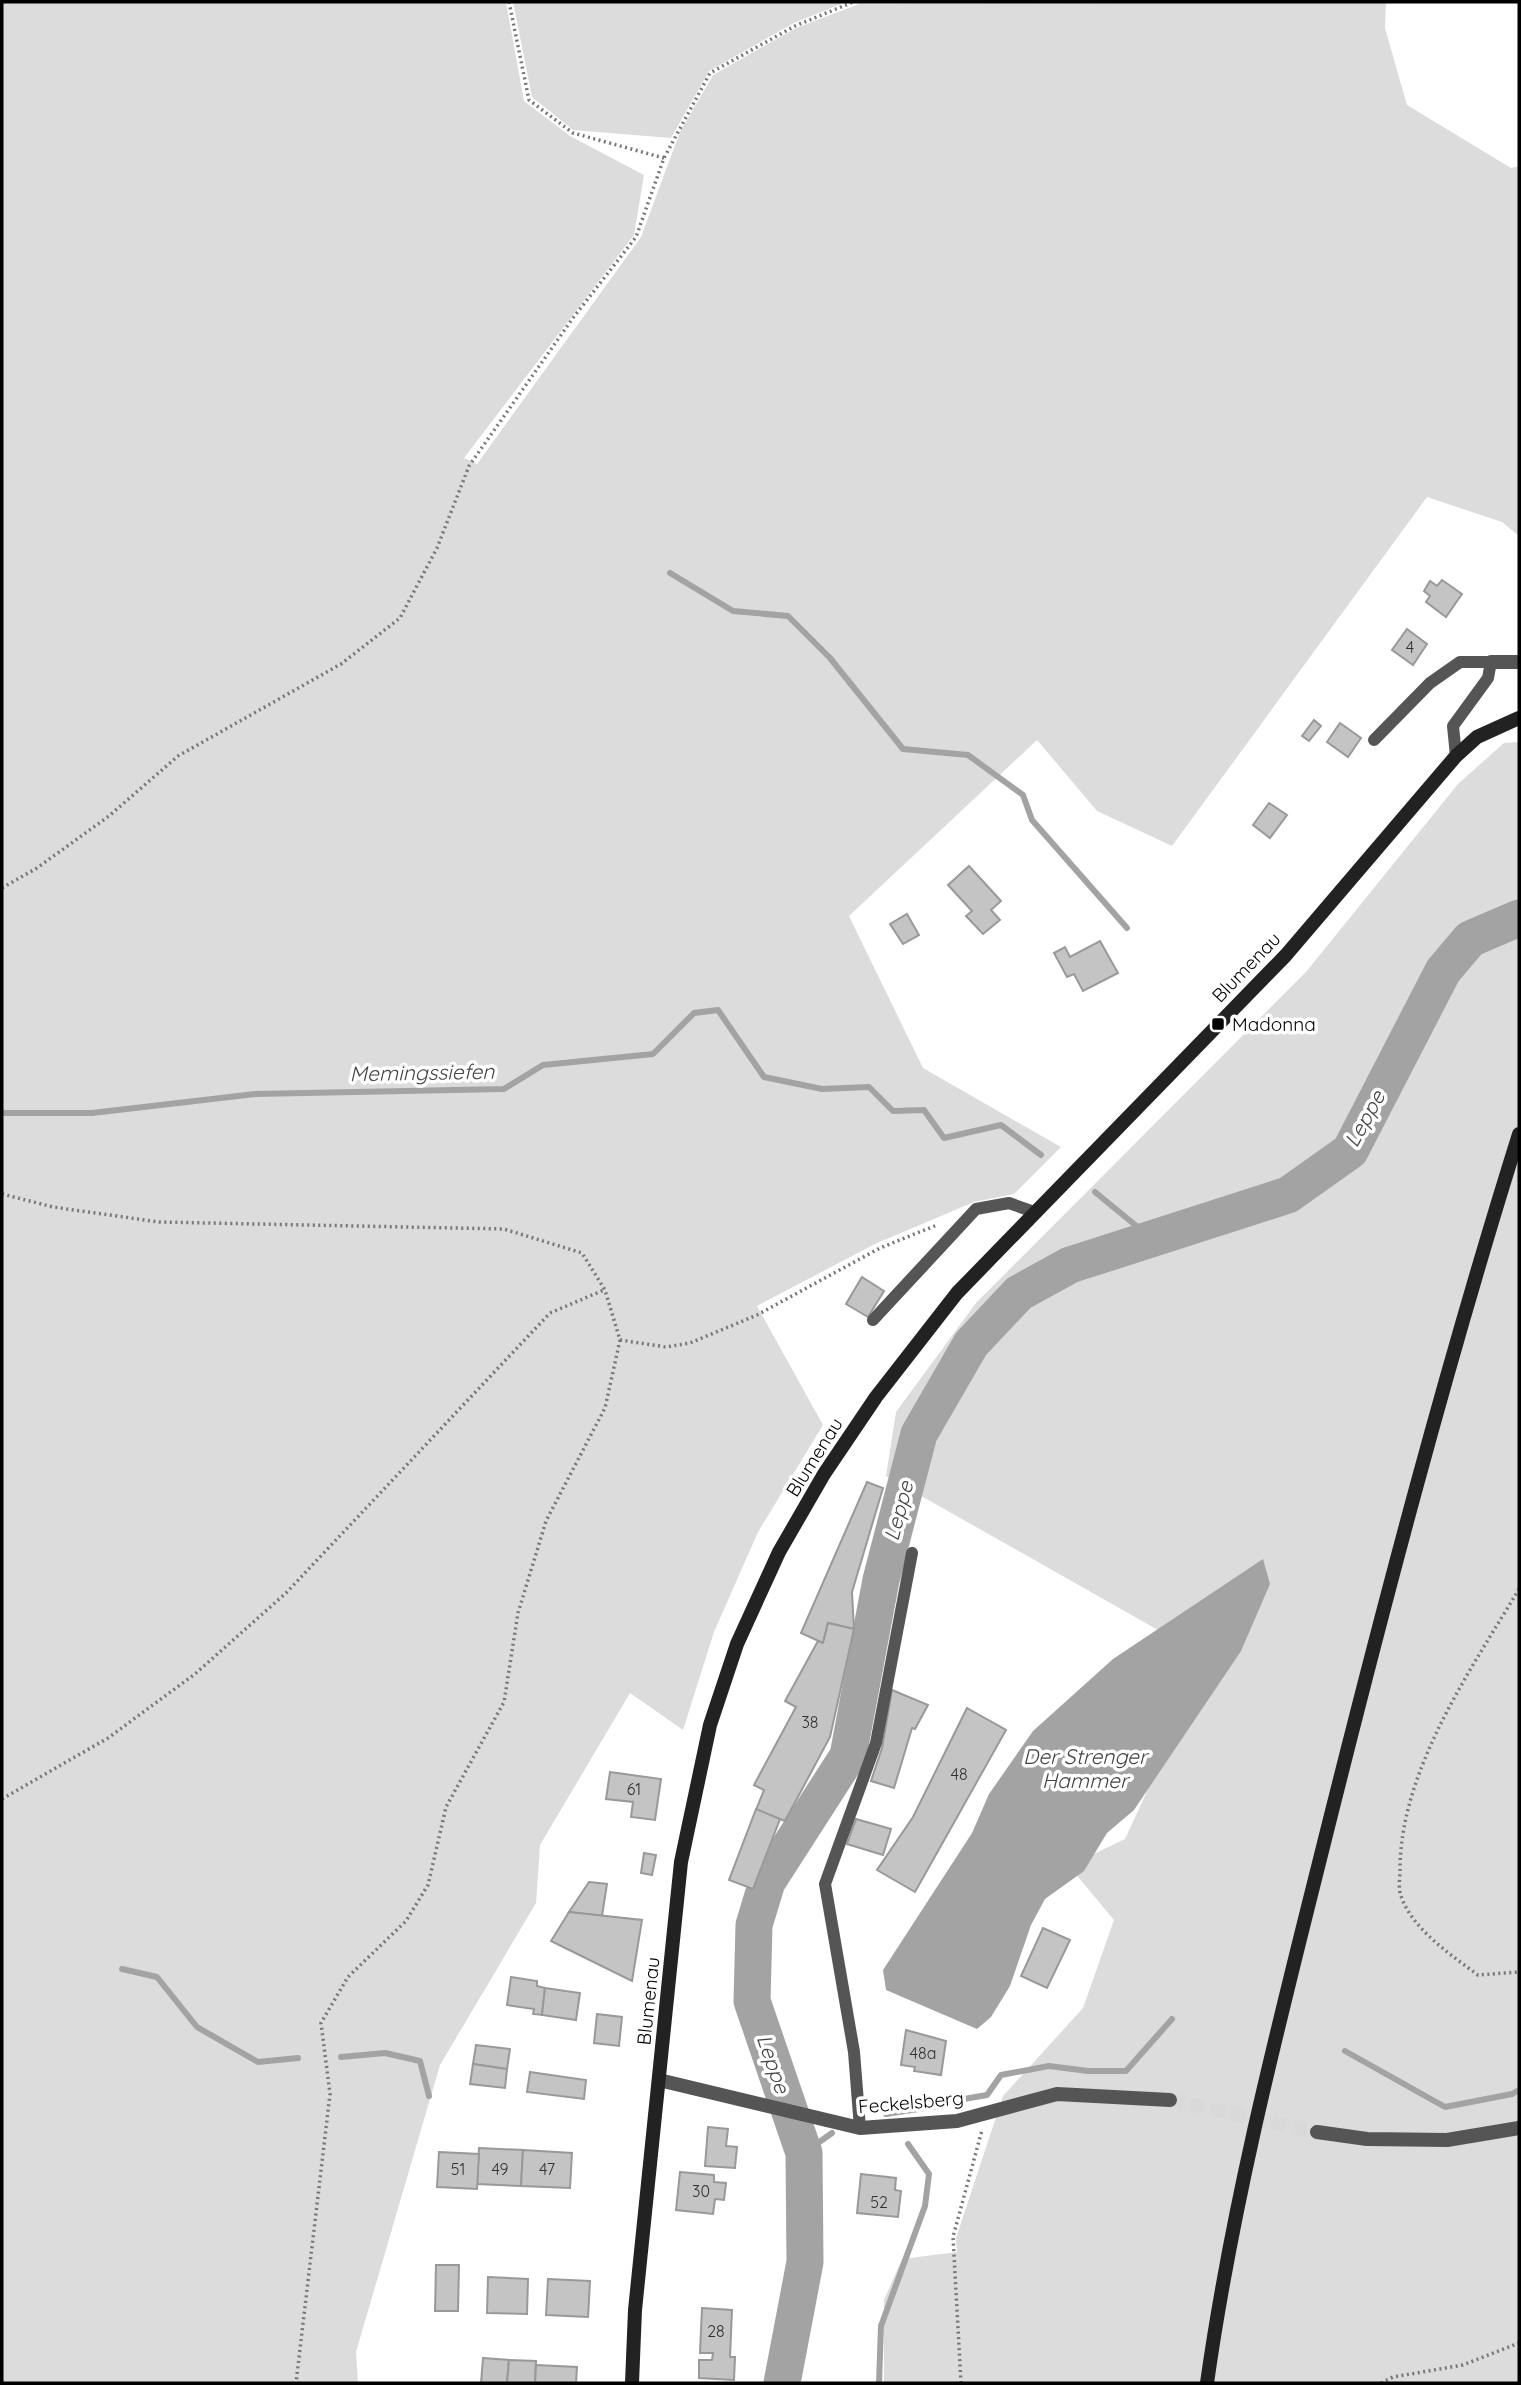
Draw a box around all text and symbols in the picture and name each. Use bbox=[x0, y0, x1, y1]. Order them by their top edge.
house number: 4 bbox=[1406, 637, 1414, 657]
street label: Blumenau bbox=[1207, 927, 1285, 1007]
place label: Madonna bbox=[1232, 1012, 1316, 1036]
marker: Madonna bbox=[1210, 1016, 1226, 1032]
water label: Memingssiefen bbox=[349, 1058, 495, 1086]
water label: Leppe bbox=[1338, 1085, 1391, 1151]
street label: Blumenau bbox=[780, 1413, 848, 1501]
water label: Leppe bbox=[878, 1477, 919, 1543]
house number: 38 bbox=[801, 1712, 819, 1732]
water label: Der Strenger Hammer bbox=[1023, 1743, 1150, 1793]
house number: 48 bbox=[950, 1764, 968, 1784]
house number: 61 bbox=[627, 1779, 641, 1799]
street label: Blumenau bbox=[631, 1956, 665, 2046]
water label: Leppe bbox=[752, 2031, 796, 2098]
house number: 48a bbox=[910, 2043, 936, 2063]
street label: Feckelsberg bbox=[857, 2085, 965, 2119]
house number: 51 bbox=[451, 2159, 465, 2179]
house number: 49 bbox=[491, 2159, 509, 2179]
house number: 47 bbox=[539, 2159, 555, 2179]
house number: 30 bbox=[692, 2181, 710, 2201]
house number: 52 bbox=[870, 2192, 888, 2212]
house number: 28 bbox=[707, 2321, 725, 2341]

